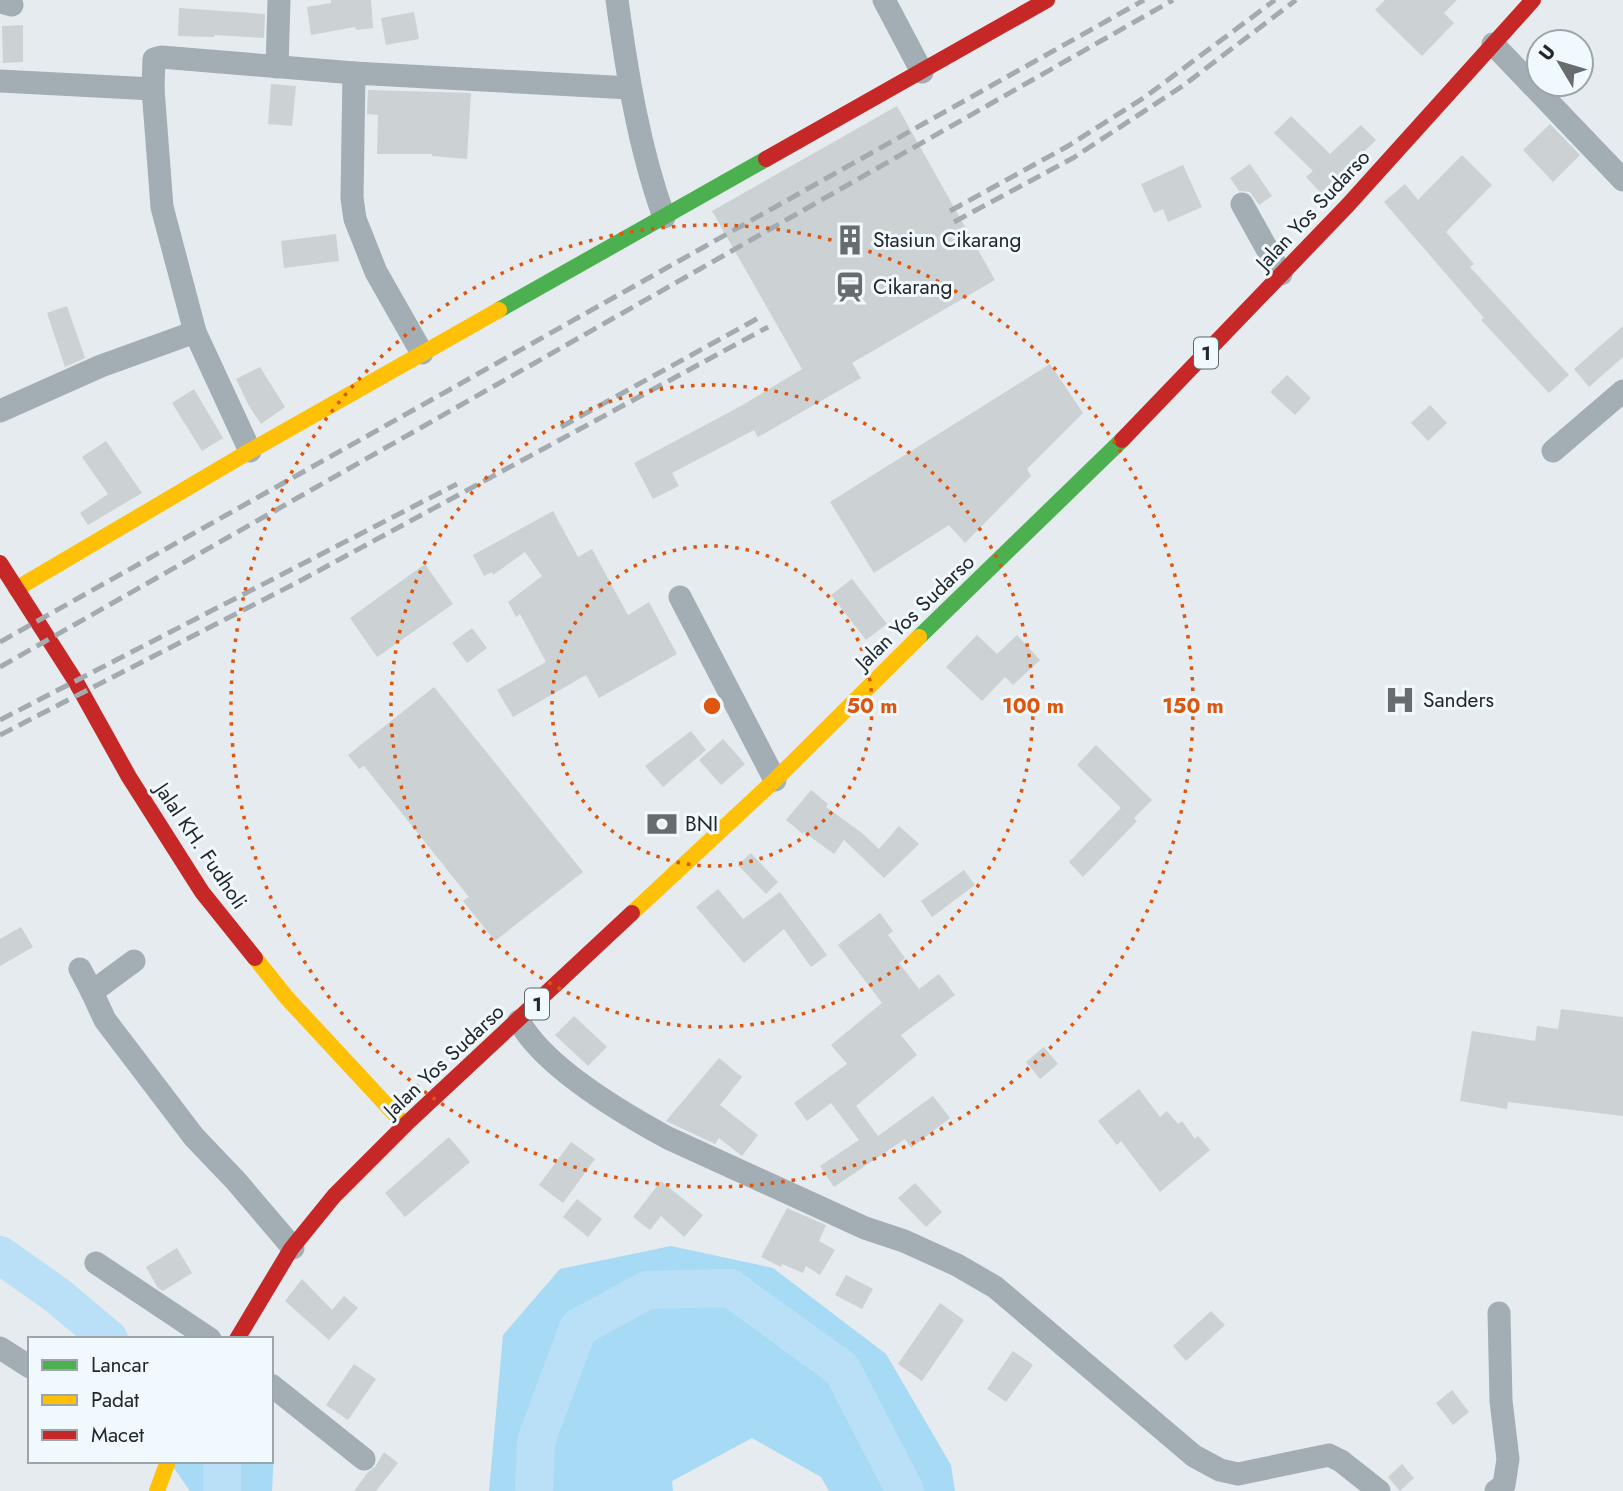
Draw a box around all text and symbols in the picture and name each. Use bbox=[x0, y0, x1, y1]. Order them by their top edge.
north arrow bbox=[1525, 28, 1595, 98]
text: U bbox=[1532, 39, 1562, 66]
street label: Jalan Yos Sudarso bbox=[1247, 143, 1377, 279]
building icon: Stasiun Cikarang bbox=[833, 223, 867, 257]
place label: Stasiun Cikarang bbox=[873, 225, 1021, 255]
station icon: Cikarang bbox=[833, 270, 867, 304]
place label: Cikarang bbox=[873, 272, 953, 302]
road number: 1 bbox=[1194, 338, 1218, 368]
street label: Jalan Yos Sudarso bbox=[847, 547, 981, 679]
hospital icon: Sanders bbox=[1383, 683, 1417, 717]
place label: Sanders bbox=[1423, 685, 1494, 715]
text: 50 m bbox=[847, 691, 897, 721]
text: 100 m bbox=[1002, 691, 1064, 721]
text: 150 m bbox=[1162, 691, 1224, 721]
centre of rings bbox=[700, 694, 724, 718]
street label: Jalal KH. Fudholi bbox=[146, 774, 254, 915]
bank icon: BNI bbox=[645, 807, 679, 841]
place label: BNI bbox=[685, 809, 718, 839]
road number: 1 bbox=[525, 988, 549, 1020]
street label: Jalan Yos Sudarso bbox=[375, 997, 511, 1127]
legend bbox=[28, 1337, 273, 1463]
text: Lancar bbox=[91, 1350, 150, 1380]
text: Padat bbox=[91, 1385, 139, 1415]
text: Macet bbox=[91, 1420, 144, 1450]

